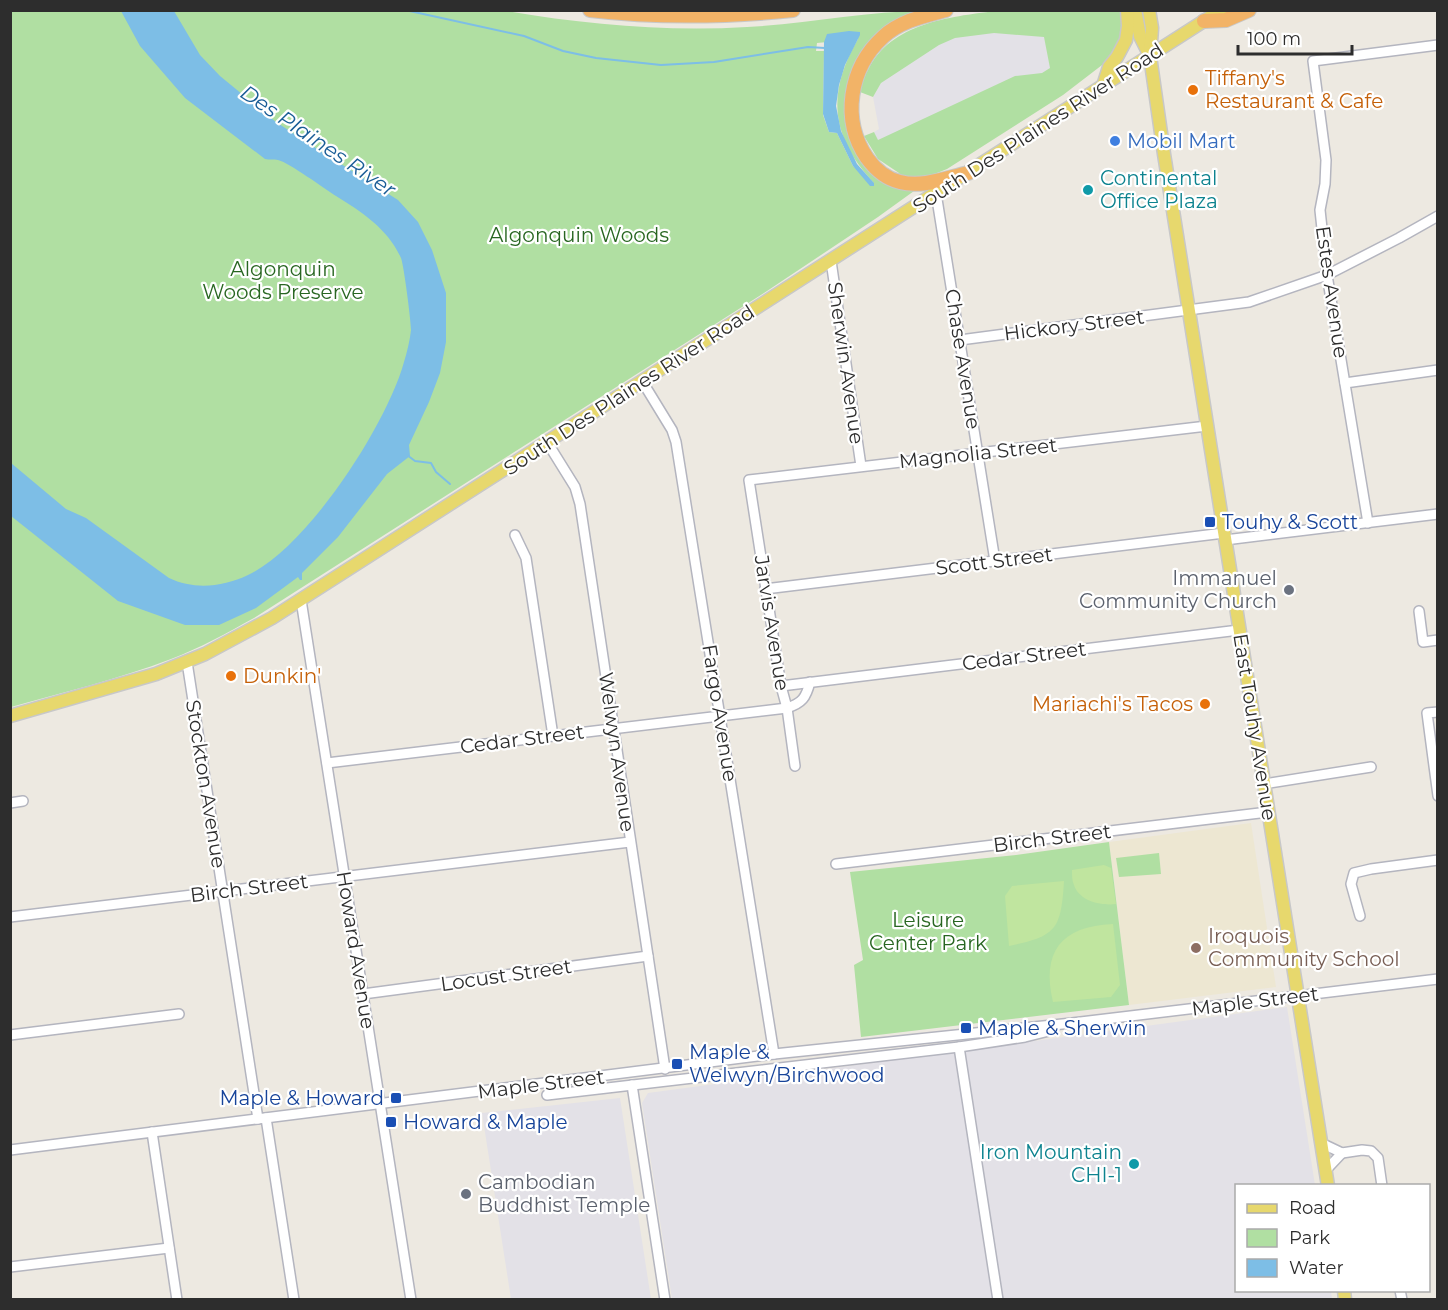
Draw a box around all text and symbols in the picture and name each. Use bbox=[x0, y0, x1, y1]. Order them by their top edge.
scale bar bbox=[1238, 18, 1352, 56]
text: 100 m bbox=[1247, 28, 1301, 50]
street label: South Des Plaines River Road bbox=[908, 38, 1168, 218]
place label: Tiffany's Restaurant & Cafe bbox=[1205, 66, 1383, 113]
water label: Des Plaines River bbox=[236, 79, 401, 202]
marker: Tiffany's Restaurant & Cafe bbox=[1186, 83, 1200, 97]
place label: Mobil Mart bbox=[1127, 129, 1236, 153]
marker: Mobil Mart bbox=[1108, 134, 1122, 148]
place label: Continental Office Plaza bbox=[1100, 166, 1218, 213]
marker: Continental Office Plaza bbox=[1081, 183, 1095, 197]
park label: Algonquin Woods bbox=[489, 223, 669, 247]
street label: Estes Avenue bbox=[1311, 224, 1353, 360]
park label: Algonquin Woods Preserve bbox=[202, 257, 364, 304]
street label: Sherwin Avenue bbox=[823, 280, 869, 446]
street label: Chase Avenue bbox=[940, 287, 986, 431]
street label: South Des Plaines River Road bbox=[499, 300, 759, 480]
street label: Hickory Street bbox=[1002, 304, 1146, 346]
street label: Magnolia Street bbox=[898, 433, 1058, 473]
place label: Touhy & Scott bbox=[1222, 510, 1358, 534]
marker: Touhy & Scott bbox=[1203, 515, 1217, 529]
street label: Scott Street bbox=[934, 542, 1054, 580]
street label: Jarvis Avenue bbox=[749, 553, 795, 692]
place label: Immanuel Community Church bbox=[1079, 566, 1277, 613]
marker: Immanuel Community Church bbox=[1282, 583, 1296, 597]
street label: East Touhy Avenue bbox=[1228, 632, 1282, 822]
street label: Cedar Street bbox=[961, 636, 1087, 676]
street label: Fargo Avenue bbox=[697, 643, 743, 783]
place label: Dunkin' bbox=[243, 664, 321, 688]
marker: Dunkin' bbox=[224, 669, 238, 683]
street label: Welwyn Avenue bbox=[594, 671, 640, 833]
place label: Mariachi's Tacos bbox=[1032, 692, 1193, 716]
marker: Mariachi's Tacos bbox=[1198, 697, 1212, 711]
street label: Stockton Avenue bbox=[181, 698, 231, 870]
street label: Cedar Street bbox=[459, 719, 585, 759]
street label: Birch Street bbox=[992, 819, 1112, 857]
street label: Birch Street bbox=[189, 869, 309, 907]
street label: Howard Avenue bbox=[332, 869, 380, 1031]
park label: Leisure Center Park bbox=[869, 908, 987, 955]
place label: Iroquois Community School bbox=[1208, 924, 1400, 971]
marker: Iroquois Community School bbox=[1189, 941, 1203, 955]
street label: Locust Street bbox=[439, 954, 573, 996]
street label: Maple Street bbox=[1190, 981, 1320, 1021]
place label: Maple & Sherwin bbox=[978, 1016, 1146, 1040]
marker: Maple & Sherwin bbox=[959, 1021, 973, 1035]
place label: Maple & Welwyn/Birchwood bbox=[689, 1040, 885, 1087]
marker: Maple & Welwyn/Birchwood bbox=[670, 1057, 684, 1071]
street label: Maple Street bbox=[476, 1064, 606, 1104]
place label: Maple & Howard bbox=[219, 1086, 384, 1110]
marker: Maple & Howard bbox=[389, 1091, 403, 1105]
place label: Howard & Maple bbox=[403, 1110, 568, 1134]
marker: Howard & Maple bbox=[384, 1115, 398, 1129]
place label: Iron Mountain CHI-1 bbox=[980, 1140, 1122, 1187]
marker: Iron Mountain CHI-1 bbox=[1127, 1157, 1141, 1171]
place label: Cambodian Buddhist Temple bbox=[478, 1170, 650, 1217]
legend bbox=[1235, 1184, 1430, 1292]
marker: Cambodian Buddhist Temple bbox=[459, 1187, 473, 1201]
text: Road bbox=[1289, 1197, 1336, 1219]
text: Park bbox=[1289, 1227, 1330, 1249]
text: Water bbox=[1289, 1257, 1344, 1279]

